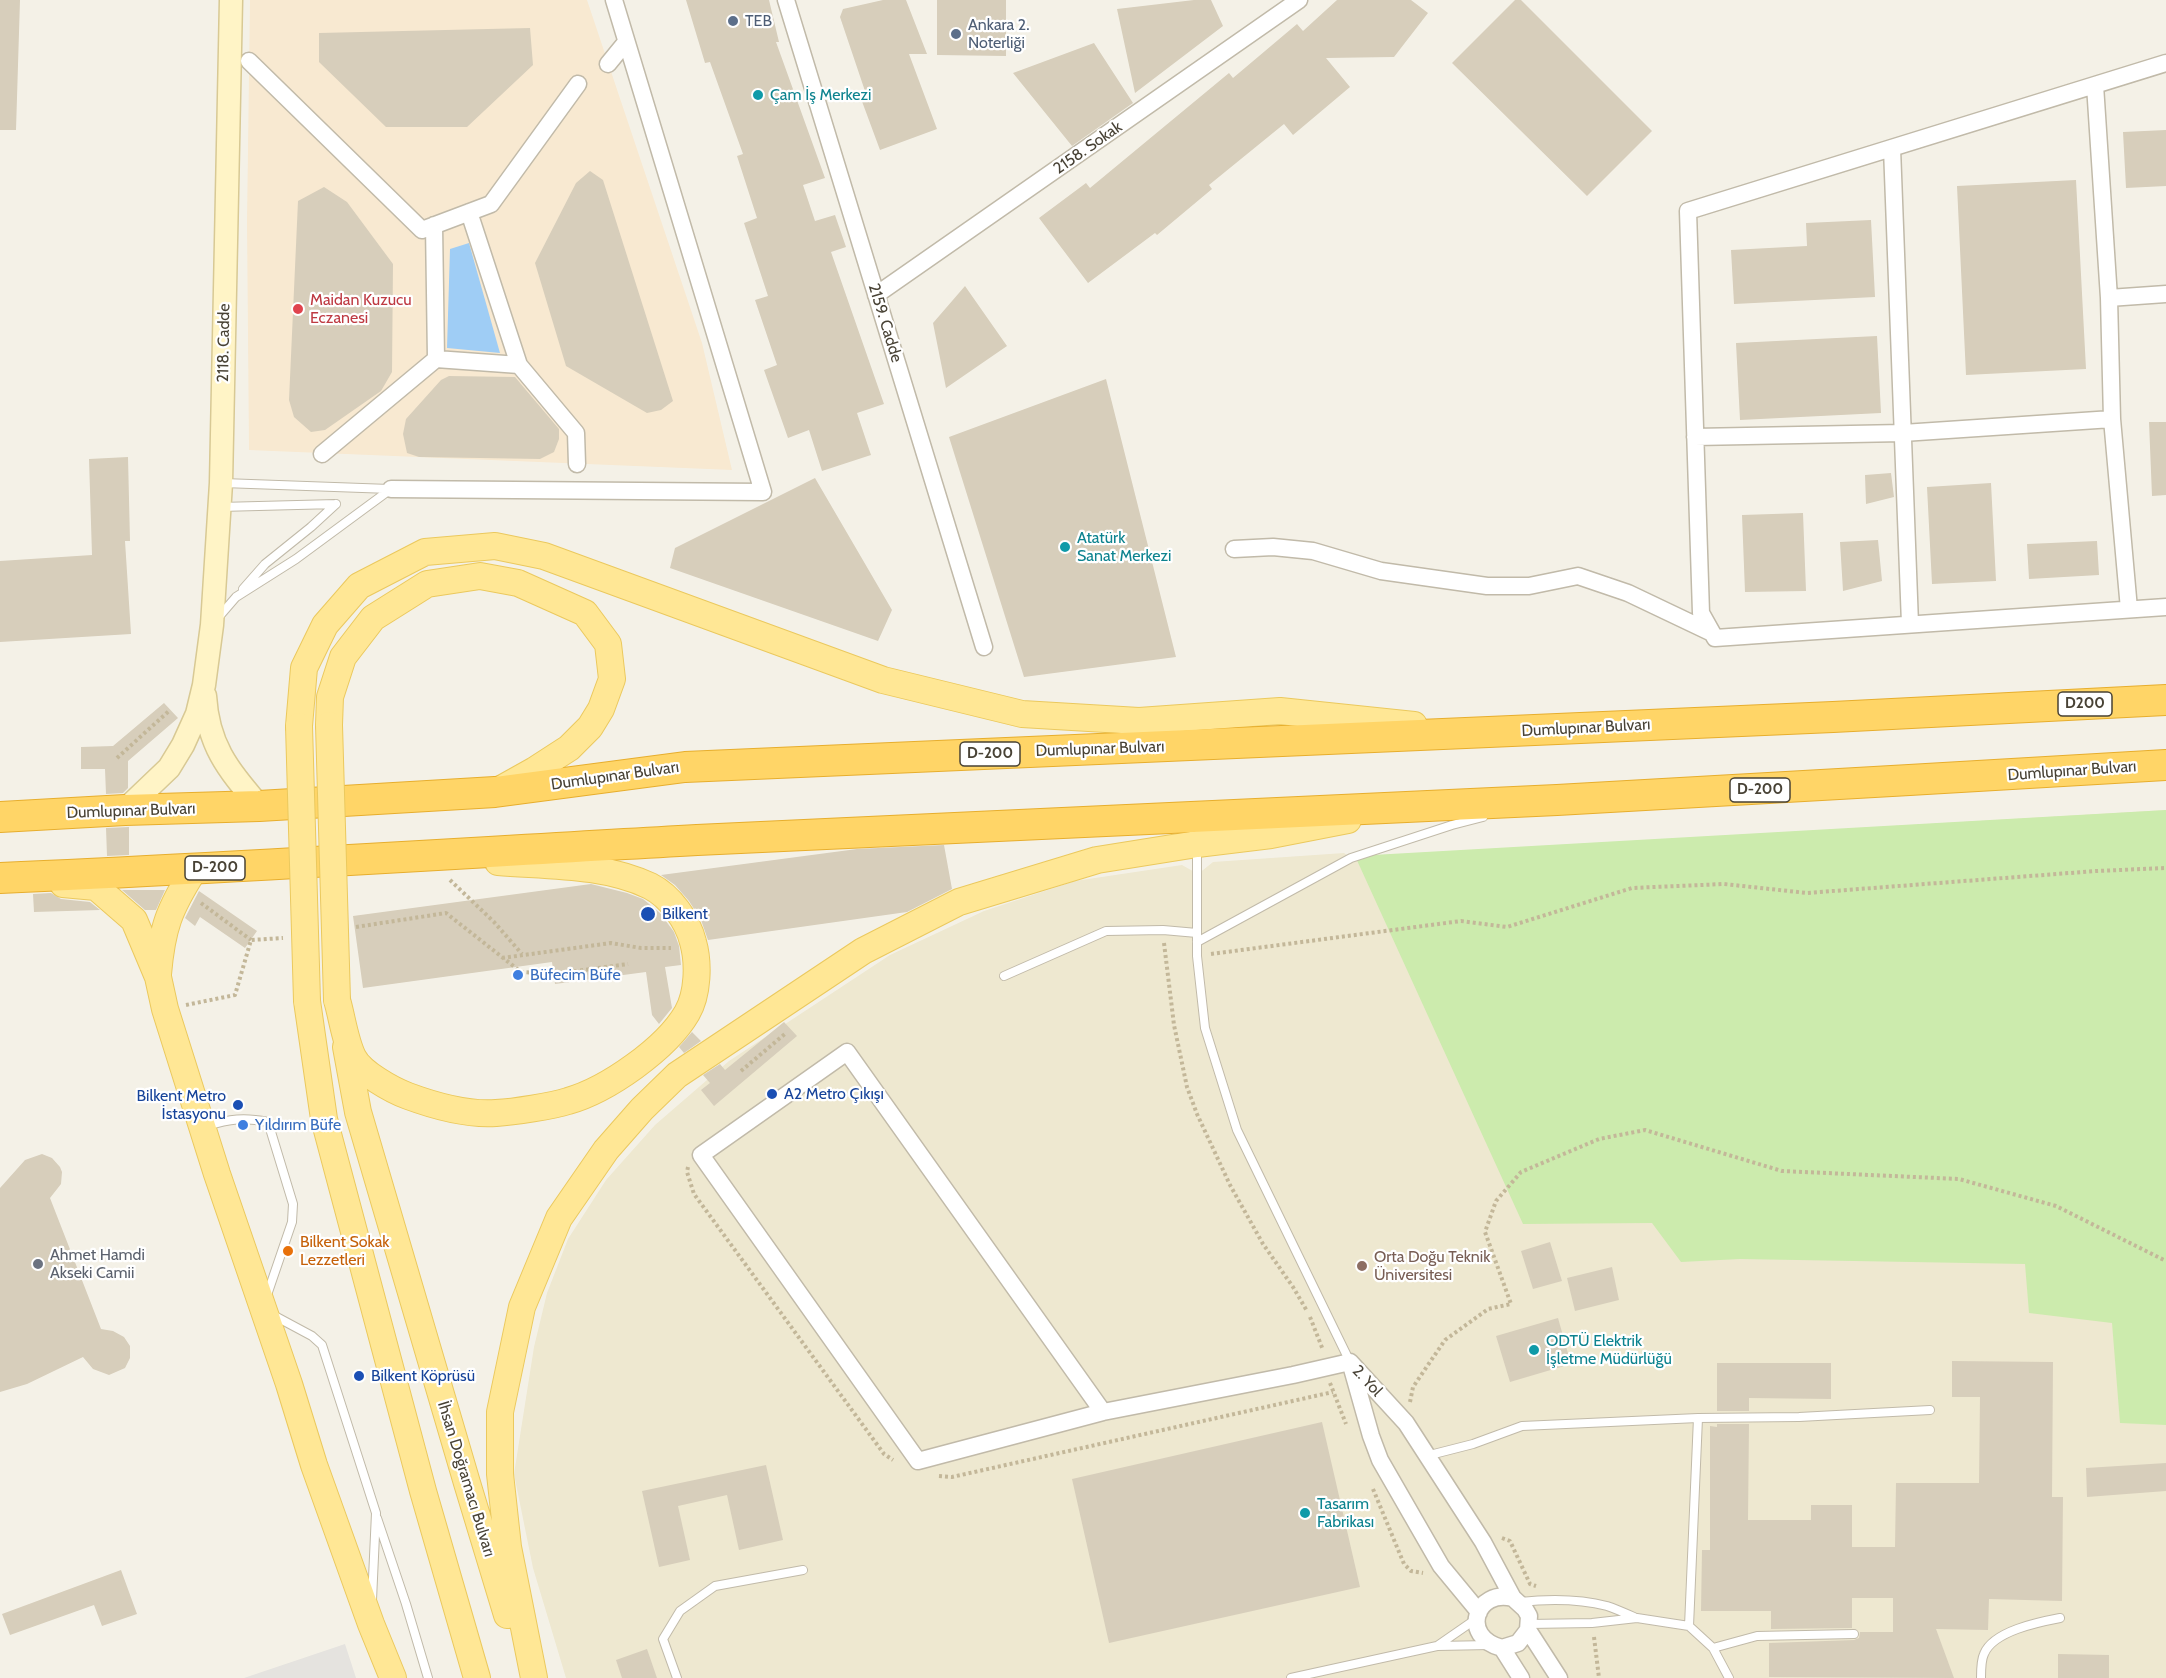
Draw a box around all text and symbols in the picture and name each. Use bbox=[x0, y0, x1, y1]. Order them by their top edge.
place label: TEB bbox=[745, 11, 772, 31]
marker: TEB bbox=[726, 14, 740, 28]
place label: Ankara 2. Noterliği bbox=[968, 15, 1030, 53]
marker: Ankara 2. Noterliği bbox=[949, 27, 963, 41]
place label: Çam İş Merkezi bbox=[770, 85, 871, 105]
marker: Çam İş Merkezi bbox=[751, 88, 765, 102]
street label: 2158. Sokak bbox=[1050, 117, 1126, 179]
street label: 2159. Cadde bbox=[864, 281, 906, 365]
place label: Maidan Kuzucu Eczanesi bbox=[310, 290, 412, 328]
marker: Maidan Kuzucu Eczanesi bbox=[291, 302, 305, 316]
street label: 2118. Cadde bbox=[214, 303, 234, 383]
place label: Atatürk Sanat Merkezi bbox=[1077, 528, 1171, 566]
marker: Atatürk Sanat Merkezi bbox=[1058, 540, 1072, 554]
road number: D200 bbox=[2058, 692, 2112, 716]
street label: Dumlupınar Bulvarı bbox=[1521, 715, 1651, 741]
street label: Dumlupınar Bulvarı bbox=[1035, 737, 1165, 761]
road number: D-200 bbox=[960, 742, 1020, 766]
street label: Dumlupınar Bulvarı bbox=[2007, 757, 2137, 785]
street label: Dumlupınar Bulvarı bbox=[550, 758, 680, 794]
road number: D-200 bbox=[1730, 778, 1790, 802]
street label: Dumlupınar Bulvarı bbox=[66, 799, 196, 823]
road number: D-200 bbox=[185, 856, 245, 880]
place label: Bilkent bbox=[662, 904, 708, 924]
marker: Bilkent bbox=[639, 905, 657, 923]
place label: Büfecim Büfe bbox=[530, 965, 621, 985]
marker: Büfecim Büfe bbox=[511, 968, 525, 982]
place label: A2 Metro Çıkışı bbox=[784, 1084, 884, 1104]
place label: Bilkent Metro İstasyonu bbox=[137, 1086, 226, 1124]
marker: A2 Metro Çıkışı bbox=[765, 1087, 779, 1101]
marker: Bilkent Metro İstasyonu bbox=[231, 1098, 245, 1112]
place label: Yıldırım Büfe bbox=[255, 1115, 341, 1135]
marker: Yıldırım Büfe bbox=[236, 1118, 250, 1132]
place label: Bilkent Sokak Lezzetleri bbox=[300, 1232, 390, 1270]
marker: Bilkent Sokak Lezzetleri bbox=[281, 1244, 295, 1258]
place label: Ahmet Hamdi Akseki Camii bbox=[50, 1245, 145, 1283]
place label: Orta Doğu Teknik Üniversitesi bbox=[1374, 1247, 1490, 1285]
marker: Ahmet Hamdi Akseki Camii bbox=[31, 1257, 45, 1271]
marker: Orta Doğu Teknik Üniversitesi bbox=[1355, 1259, 1369, 1273]
place label: ODTÜ Elektrik İşletme Müdürlüğü bbox=[1546, 1331, 1672, 1369]
marker: ODTÜ Elektrik İşletme Müdürlüğü bbox=[1527, 1343, 1541, 1357]
street label: 2. Yol bbox=[1348, 1361, 1386, 1401]
place label: Bilkent Köprüsü bbox=[371, 1366, 475, 1386]
marker: Bilkent Köprüsü bbox=[352, 1369, 366, 1383]
street label: İhsan Doğramacı Bulvarı bbox=[433, 1399, 499, 1559]
place label: Tasarım Fabrikası bbox=[1317, 1494, 1374, 1532]
marker: Tasarım Fabrikası bbox=[1298, 1506, 1312, 1520]

